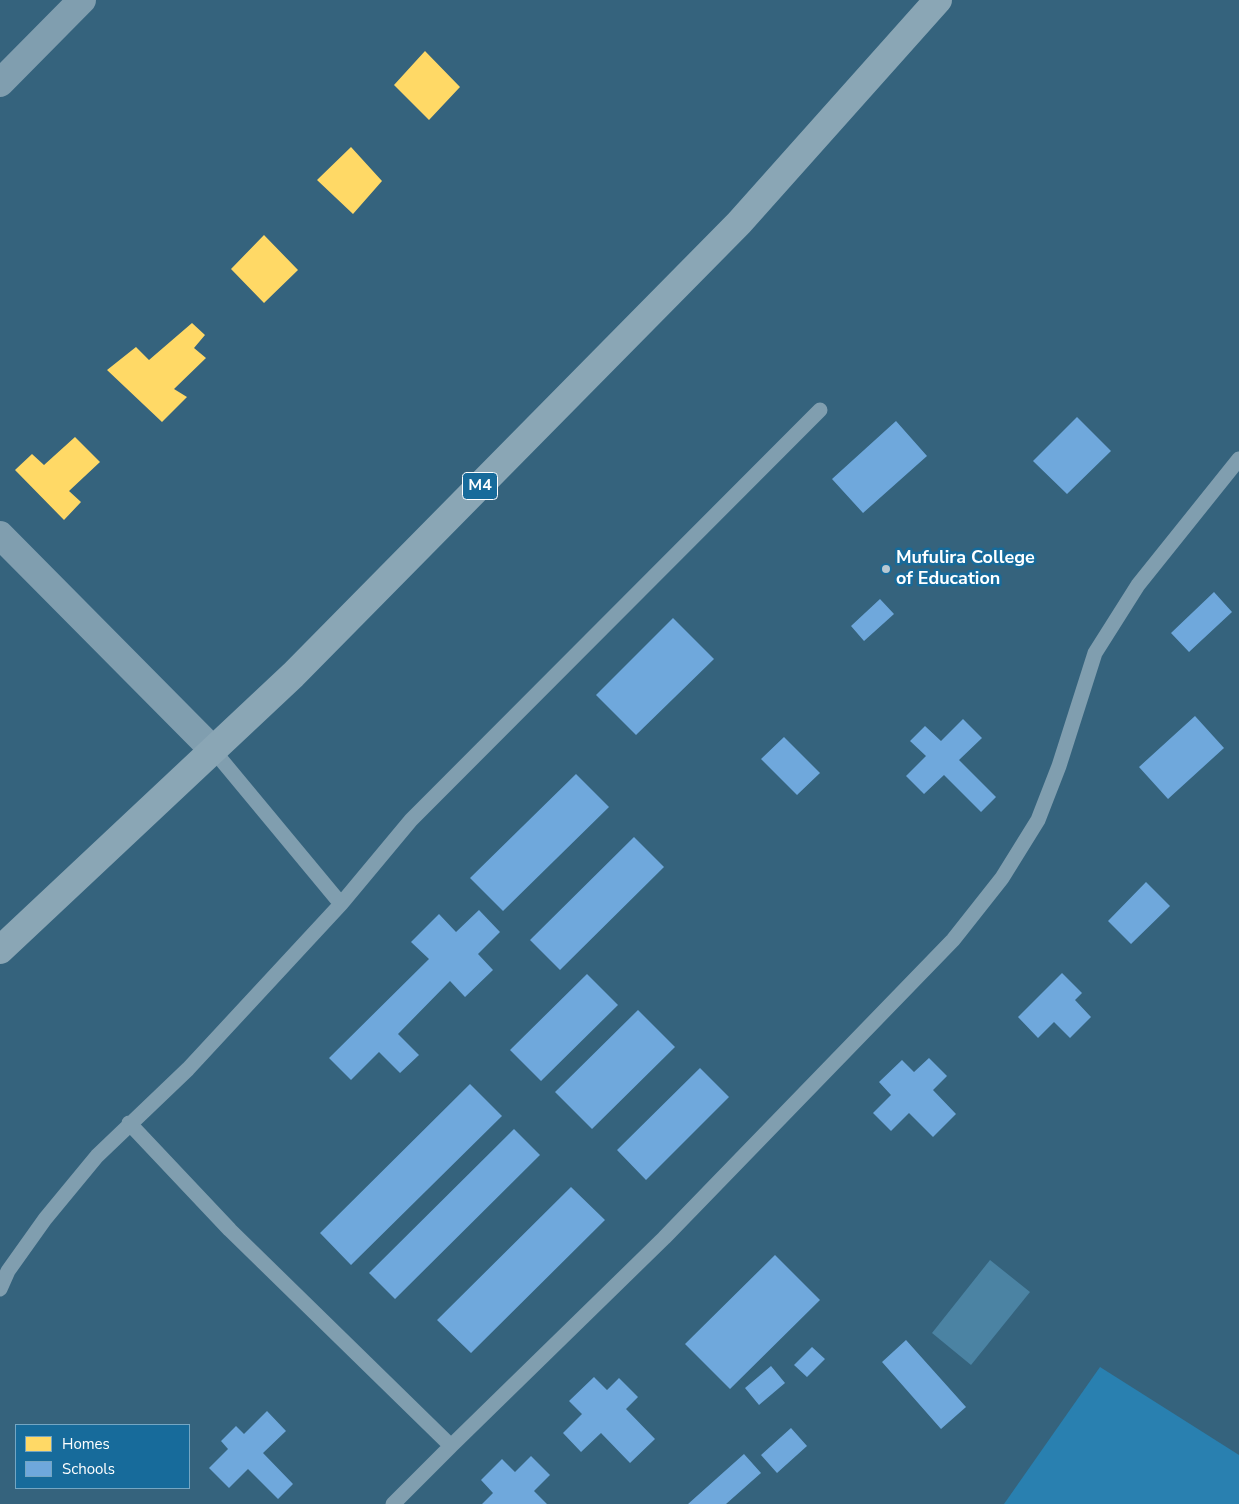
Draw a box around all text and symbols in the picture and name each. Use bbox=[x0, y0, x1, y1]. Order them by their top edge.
road number: M4 bbox=[462, 472, 498, 500]
place label: Mufulira College of Education bbox=[896, 548, 1035, 590]
marker: Mufulira College of Education bbox=[880, 563, 892, 575]
legend bbox=[15, 1424, 190, 1489]
text: Homes bbox=[62, 1434, 110, 1454]
text: Schools bbox=[62, 1459, 115, 1479]

